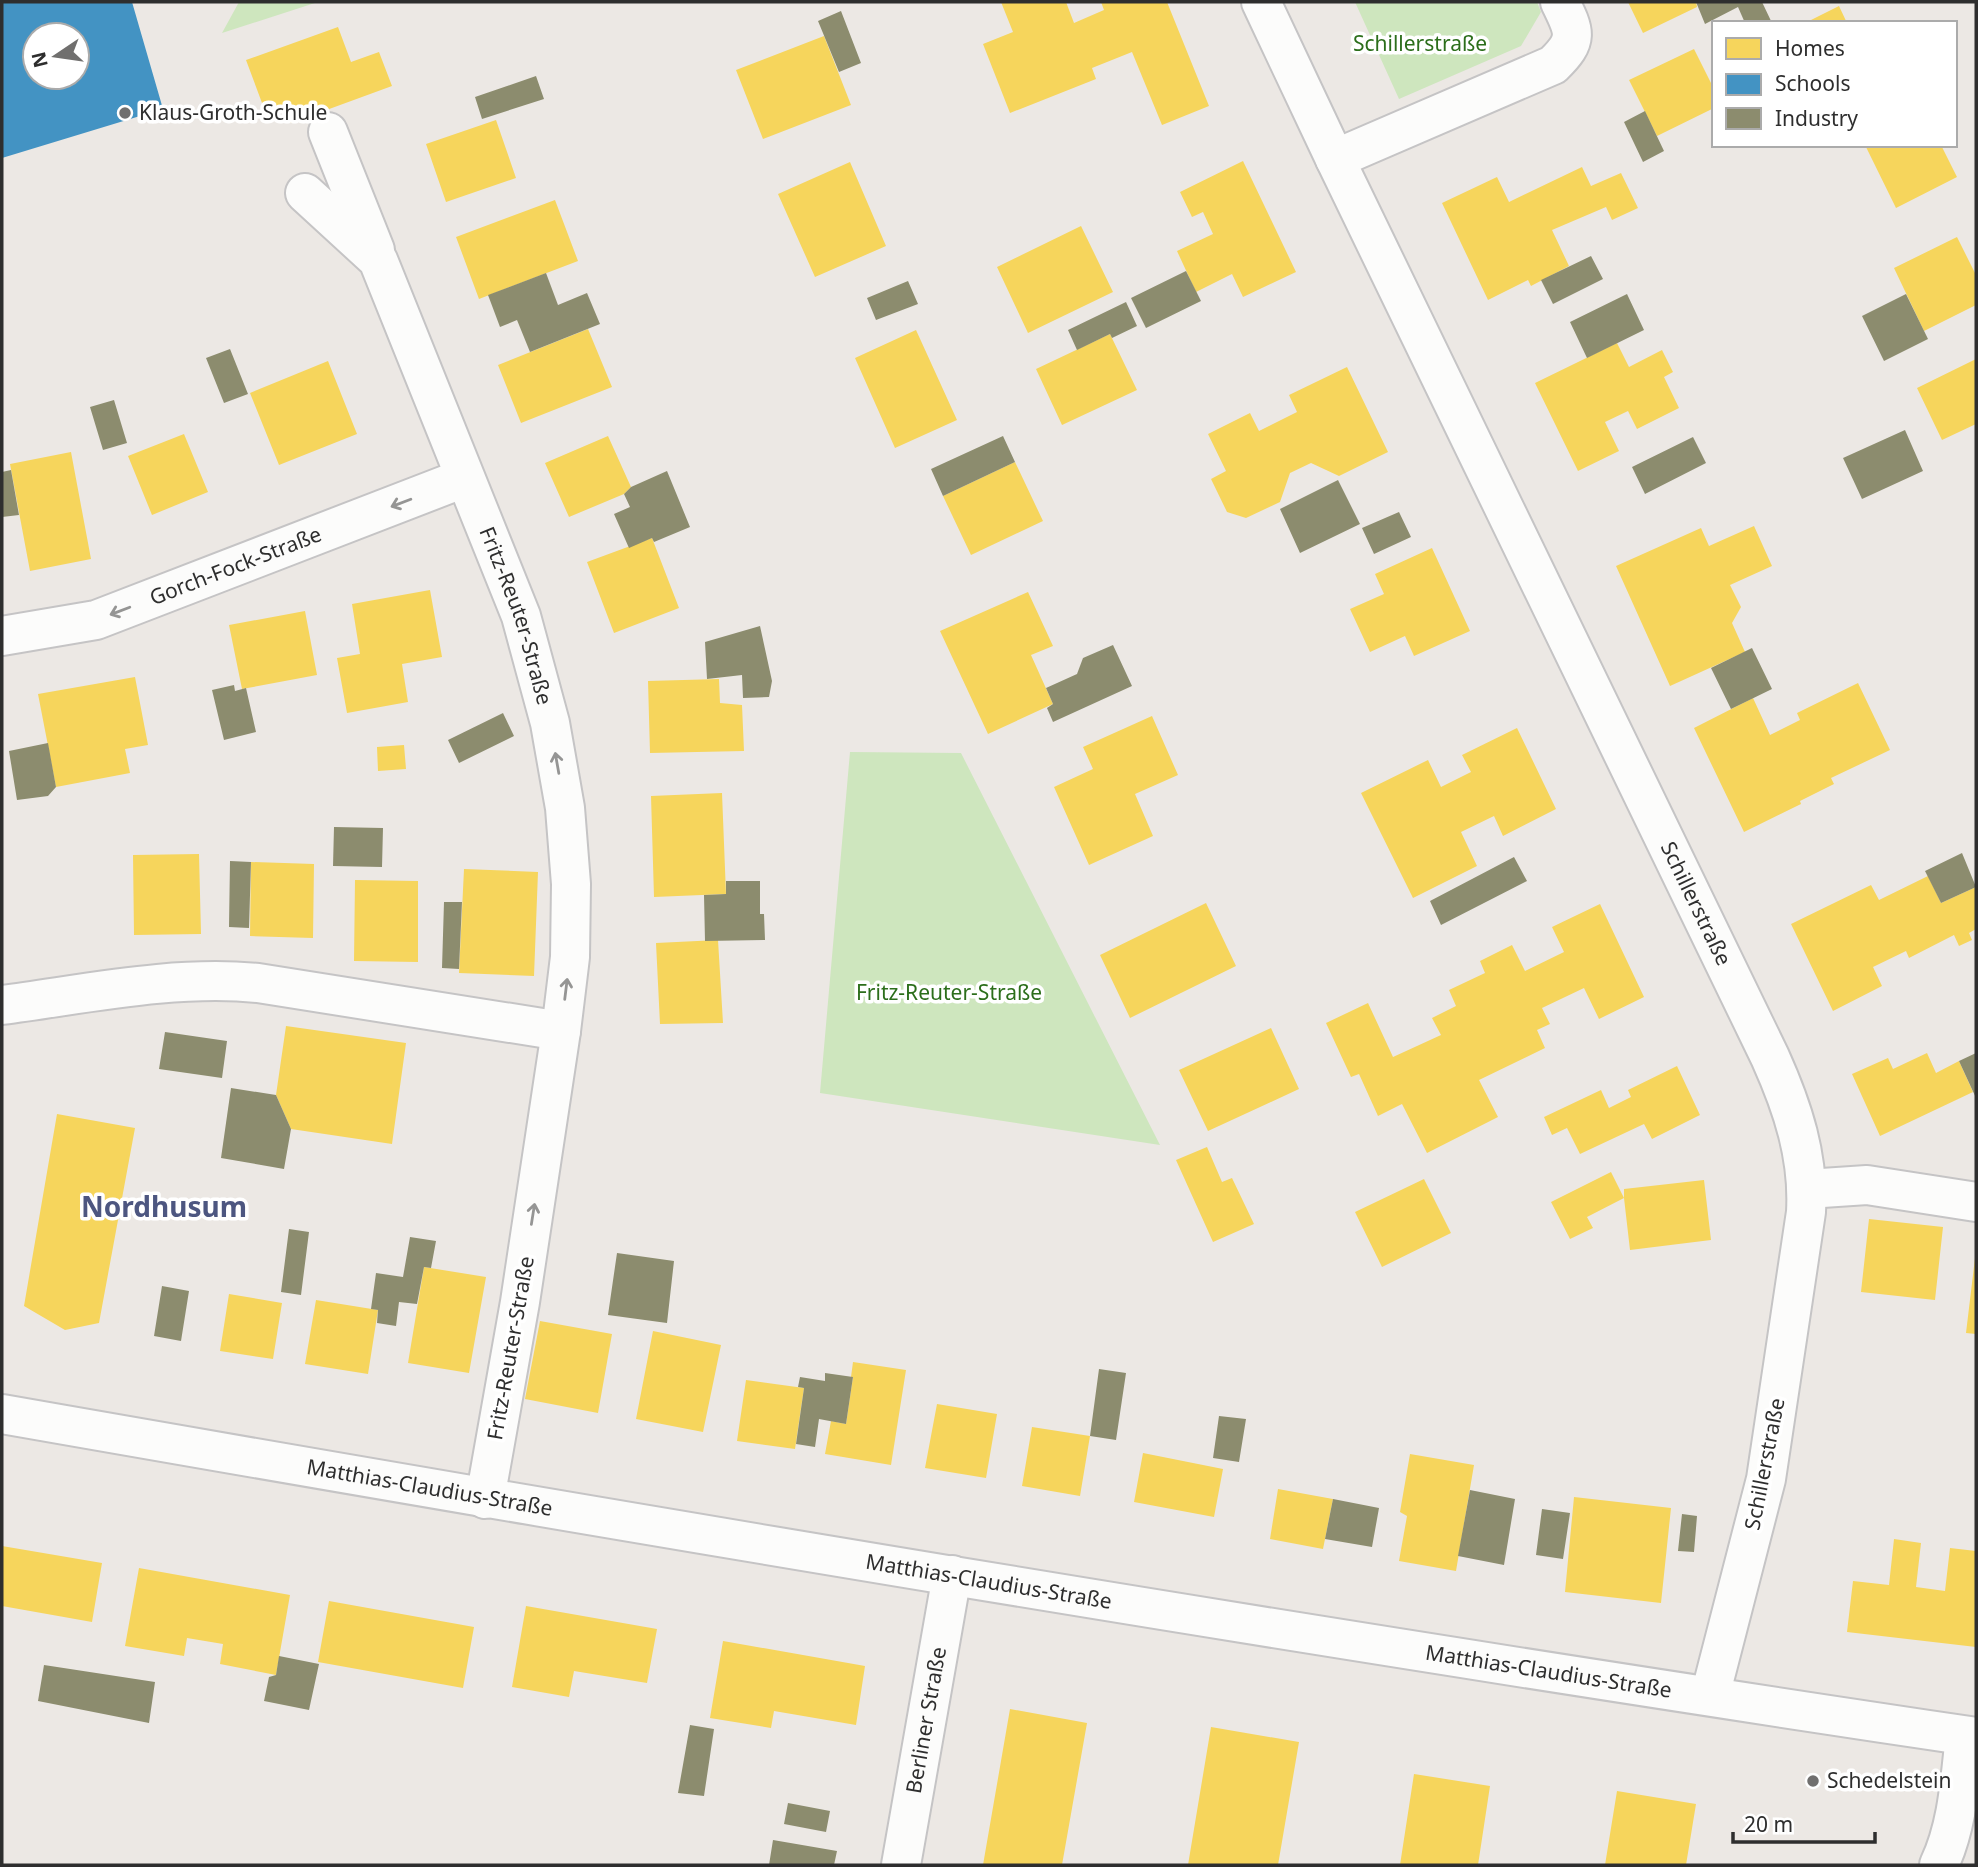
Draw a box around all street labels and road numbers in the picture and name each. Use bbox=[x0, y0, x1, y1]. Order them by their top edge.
street label: Gorch-Fock-Straße bbox=[145, 519, 325, 611]
street label: Fritz-Reuter-Straße bbox=[474, 522, 559, 708]
street label: Schillerstraße bbox=[1655, 837, 1738, 970]
street label: Fritz-Reuter-Straße bbox=[480, 1254, 540, 1442]
street label: Schillerstraße bbox=[1737, 1395, 1791, 1532]
street label: Matthias-Claudius-Straße bbox=[305, 1452, 555, 1522]
street label: Matthias-Claudius-Straße bbox=[864, 1547, 1114, 1615]
street label: Matthias-Claudius-Straße bbox=[1424, 1638, 1674, 1704]
street label: Berliner Straße bbox=[899, 1645, 952, 1796]

